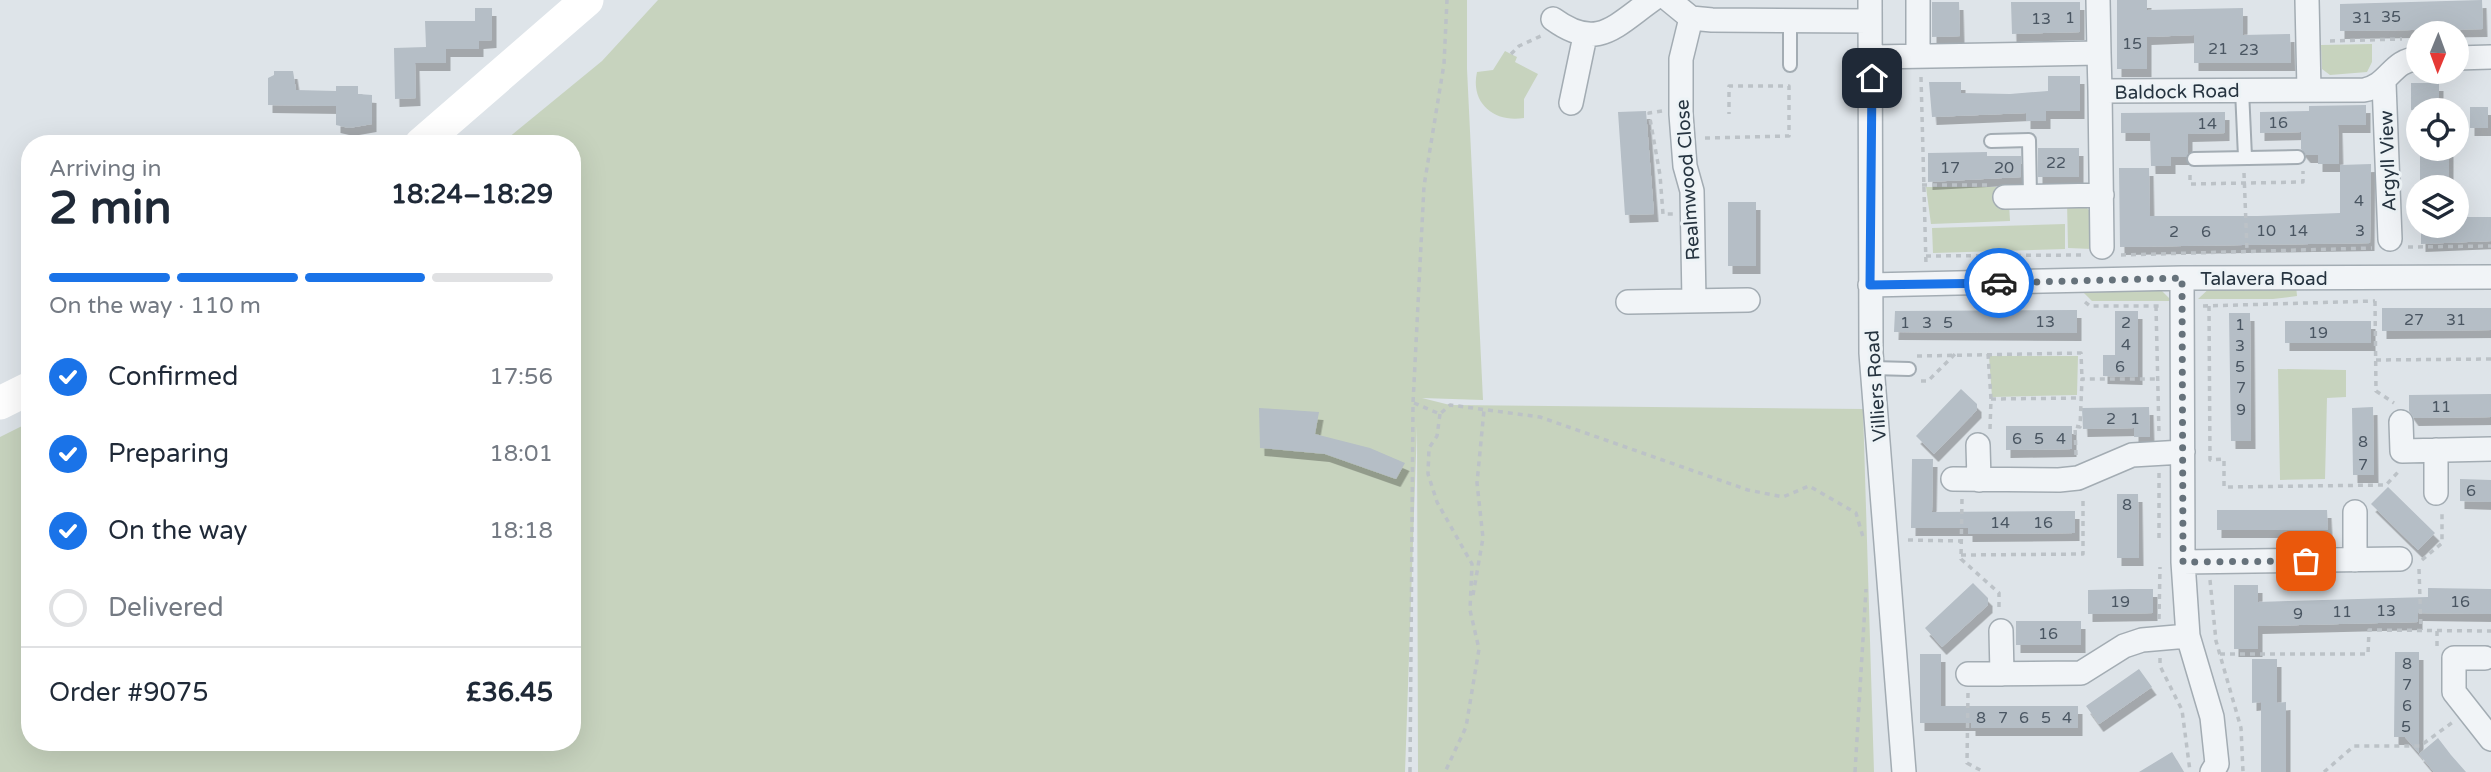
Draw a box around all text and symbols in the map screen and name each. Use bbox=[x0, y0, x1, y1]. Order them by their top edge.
house number: 35 bbox=[2381, 7, 2401, 27]
house number: 1 bbox=[2065, 8, 2075, 28]
house number: 31 bbox=[2352, 8, 2372, 28]
house number: 13 bbox=[2031, 9, 2051, 29]
north arrow bbox=[2406, 21, 2469, 84]
map controls bbox=[2406, 21, 2469, 238]
house number: 15 bbox=[2122, 34, 2142, 54]
house number: 21 bbox=[2208, 39, 2228, 59]
house number: 23 bbox=[2239, 40, 2259, 60]
pin bbox=[1842, 48, 1902, 108]
icon: home bbox=[1853, 59, 1891, 97]
street label: Baldock Road bbox=[2114, 80, 2240, 104]
button: locate bbox=[2406, 98, 2469, 161]
street label: Realmwood Close bbox=[1671, 99, 1705, 261]
street label: Argyll View bbox=[2375, 110, 2401, 212]
house number: 16 bbox=[2268, 113, 2288, 133]
house number: 14 bbox=[2197, 114, 2217, 134]
house number: 22 bbox=[2046, 153, 2066, 173]
text: Arriving in bbox=[49, 155, 162, 183]
house number: 17 bbox=[1940, 158, 1960, 178]
house number: 20 bbox=[1994, 158, 2014, 178]
button: layers bbox=[2406, 175, 2469, 238]
text: 18:24–18:29 bbox=[391, 179, 553, 210]
text: 2 min bbox=[49, 181, 172, 236]
house number: 4 bbox=[2354, 191, 2364, 211]
house number: 10 bbox=[2256, 221, 2276, 241]
house number: 14 bbox=[2288, 221, 2308, 241]
house number: 3 bbox=[2355, 221, 2365, 241]
house number: 2 bbox=[2169, 222, 2179, 242]
house number: 6 bbox=[2201, 222, 2211, 242]
courier bbox=[1964, 248, 2034, 318]
icon: car bbox=[1980, 264, 2018, 302]
street label: Talavera Road bbox=[2200, 268, 2328, 290]
text: On the way · 110 m bbox=[49, 292, 261, 320]
house number: 27 bbox=[2404, 310, 2424, 330]
house number: 31 bbox=[2446, 310, 2466, 330]
house number: 13 bbox=[2035, 312, 2055, 332]
house number: 1 bbox=[1900, 313, 1910, 333]
house number: 3 bbox=[1922, 313, 1932, 333]
house number: 5 bbox=[1943, 313, 1953, 333]
house number: 2 bbox=[2121, 313, 2131, 333]
house number: 1 bbox=[2235, 315, 2245, 335]
house number: 19 bbox=[2308, 323, 2328, 343]
street label: Villiers Road bbox=[1861, 329, 1891, 442]
house number: 4 bbox=[2121, 335, 2131, 355]
house number: 3 bbox=[2235, 336, 2245, 356]
house number: 6 bbox=[2115, 357, 2125, 377]
house number: 5 bbox=[2235, 357, 2245, 377]
icon: check bbox=[49, 358, 87, 396]
text: Confirmed bbox=[108, 361, 238, 392]
text: 17:56 bbox=[489, 363, 553, 391]
house number: 7 bbox=[2236, 378, 2246, 398]
house number: 11 bbox=[2431, 397, 2451, 417]
house number: 9 bbox=[2236, 400, 2246, 420]
house number: 2 bbox=[2106, 409, 2116, 429]
house number: 1 bbox=[2130, 409, 2140, 429]
house number: 6 bbox=[2012, 429, 2022, 449]
house number: 5 bbox=[2034, 429, 2044, 449]
house number: 4 bbox=[2056, 429, 2066, 449]
house number: 8 bbox=[2358, 432, 2368, 452]
icon: check bbox=[49, 435, 87, 473]
text: Preparing bbox=[108, 438, 229, 469]
text: 18:01 bbox=[489, 440, 553, 468]
house number: 7 bbox=[2358, 455, 2368, 475]
house number: 6 bbox=[2466, 481, 2476, 501]
house number: 8 bbox=[2122, 495, 2132, 515]
icon: check bbox=[49, 512, 87, 550]
house number: 14 bbox=[1990, 513, 2010, 533]
house number: 16 bbox=[2033, 513, 2053, 533]
text: On the way bbox=[108, 515, 248, 546]
text: 18:18 bbox=[489, 517, 553, 545]
pin bbox=[2276, 531, 2336, 591]
icon: bag bbox=[2287, 542, 2325, 580]
text: Delivered bbox=[108, 592, 224, 623]
house number: 19 bbox=[2110, 592, 2130, 612]
house number: 16 bbox=[2450, 592, 2470, 612]
house number: 13 bbox=[2376, 601, 2396, 621]
house number: 11 bbox=[2332, 602, 2352, 622]
house number: 9 bbox=[2293, 604, 2303, 624]
house number: 16 bbox=[2038, 624, 2058, 644]
house number: 8 bbox=[2402, 654, 2412, 674]
house number: 7 bbox=[2402, 675, 2412, 695]
text: Order #9075 bbox=[49, 677, 209, 708]
text: £36.45 bbox=[466, 677, 553, 708]
house number: 6 bbox=[2402, 696, 2412, 716]
house number: 8 bbox=[1976, 708, 1986, 728]
house number: 7 bbox=[1998, 708, 2008, 728]
house number: 6 bbox=[2019, 708, 2029, 728]
house number: 5 bbox=[2041, 708, 2051, 728]
house number: 4 bbox=[2062, 708, 2072, 728]
house number: 5 bbox=[2401, 717, 2411, 737]

